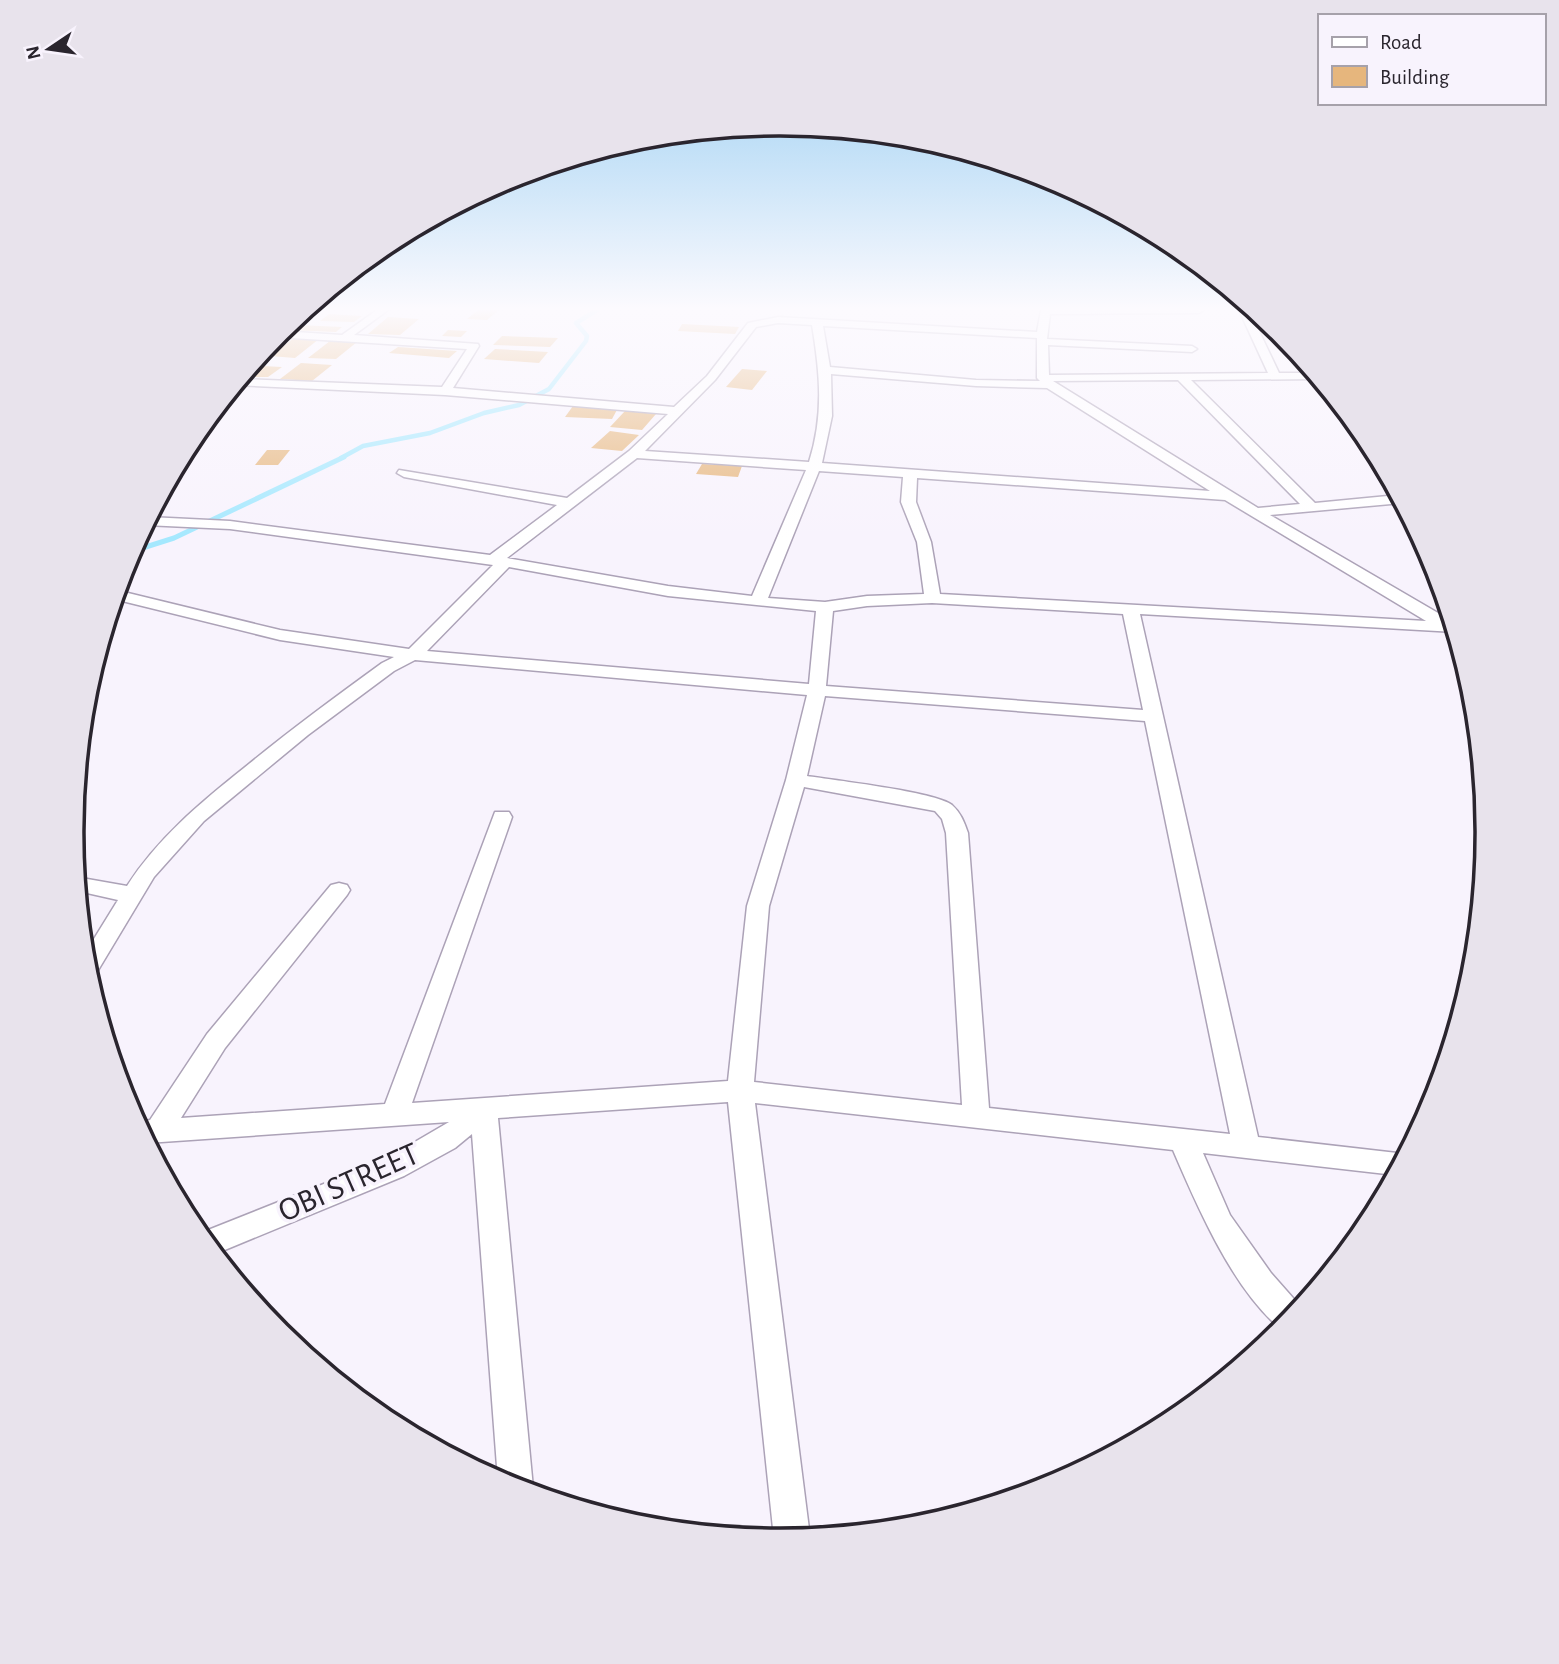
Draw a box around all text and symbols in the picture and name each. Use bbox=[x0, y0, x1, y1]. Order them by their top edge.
north arrow bbox=[14, 14, 84, 84]
legend bbox=[1318, 14, 1545, 105]
text: Road bbox=[1380, 32, 1422, 53]
text: N bbox=[23, 44, 45, 61]
text: Building bbox=[1380, 67, 1450, 88]
street label: OBI STREET bbox=[274, 1137, 424, 1229]

